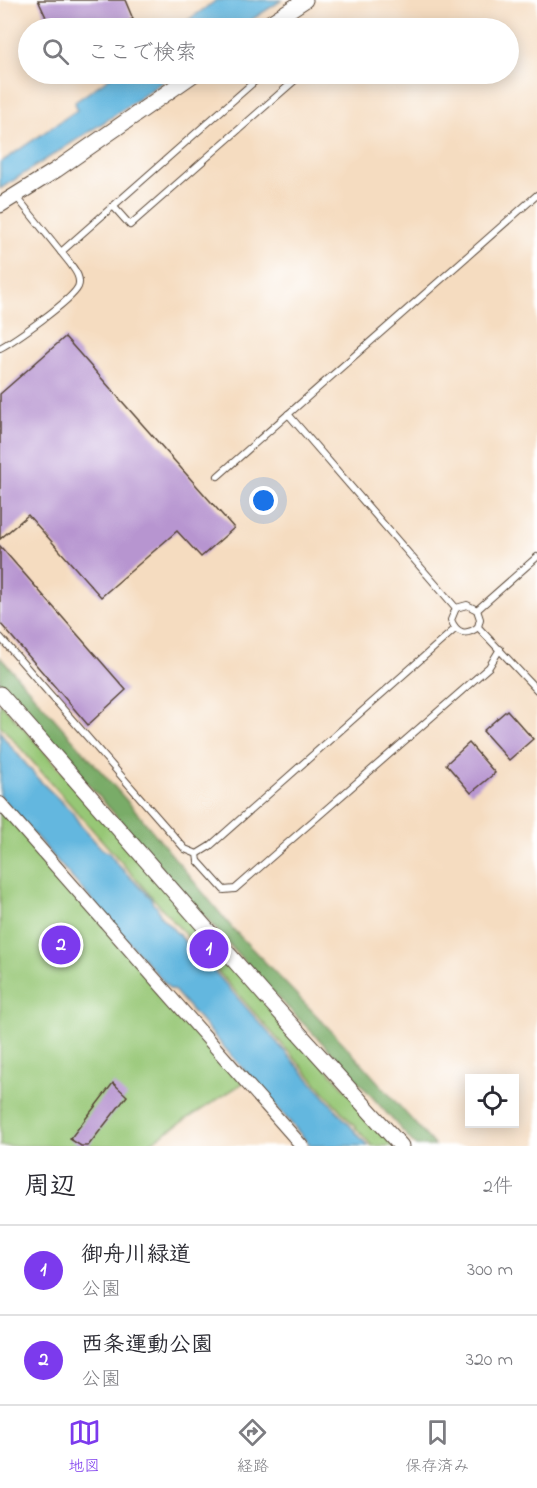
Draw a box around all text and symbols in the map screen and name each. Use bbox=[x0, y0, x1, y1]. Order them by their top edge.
search box bbox=[18, 18, 519, 84]
icon: search bbox=[39, 35, 72, 68]
text: ここで検索 bbox=[87, 38, 197, 70]
your location bbox=[249, 486, 278, 515]
pin: 2 bbox=[42, 922, 80, 968]
pin: 1 bbox=[190, 926, 228, 972]
map controls bbox=[465, 1074, 519, 1128]
button: locate bbox=[465, 1074, 519, 1128]
text: 周辺 bbox=[24, 1169, 76, 1207]
text: 2件 bbox=[483, 1173, 513, 1202]
text: 御舟川緑道 bbox=[81, 1240, 191, 1272]
text: 1 bbox=[40, 1256, 47, 1285]
text: 300 m bbox=[467, 1256, 513, 1285]
text: 公園 bbox=[81, 1276, 121, 1305]
text: 西条運動公園 bbox=[81, 1330, 213, 1362]
text: 2 bbox=[39, 1346, 48, 1375]
text: 320 m bbox=[466, 1346, 513, 1375]
text: 公園 bbox=[81, 1366, 121, 1395]
tab: 地図 bbox=[68, 1416, 101, 1479]
tab: 経路 bbox=[236, 1416, 269, 1479]
tab: 保存済み bbox=[405, 1416, 469, 1479]

